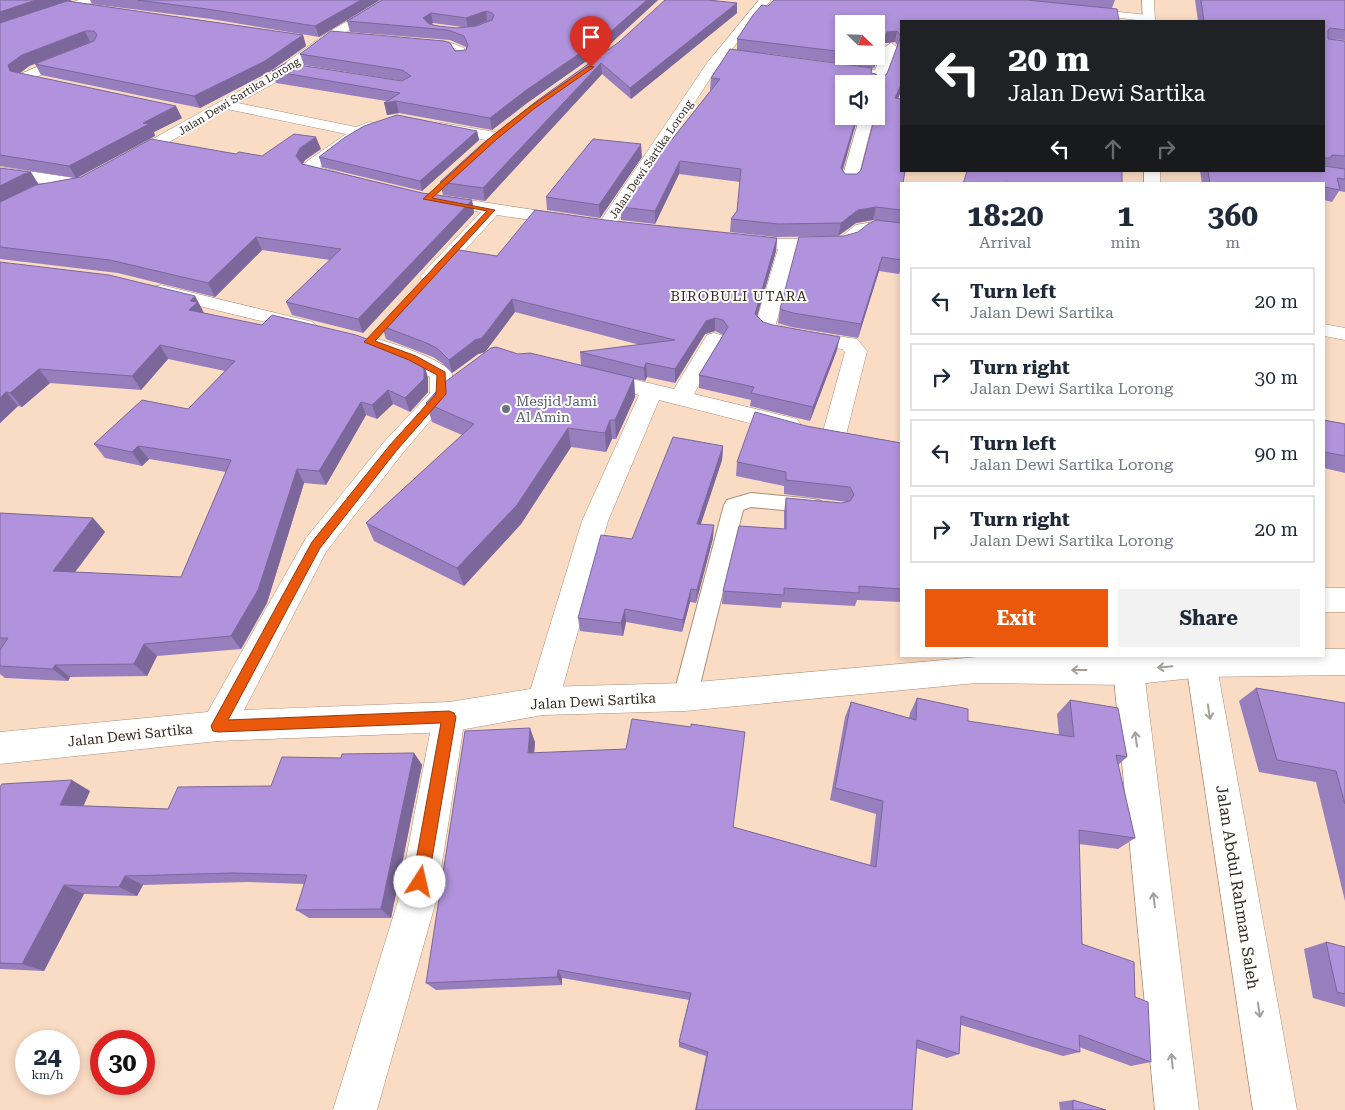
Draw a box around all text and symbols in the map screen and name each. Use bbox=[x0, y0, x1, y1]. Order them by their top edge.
north arrow bbox=[835, 15, 885, 65]
map controls bbox=[835, 15, 885, 125]
pin bbox=[570, 16, 612, 67]
icon: arrive bbox=[577, 23, 605, 51]
text: 20 m bbox=[1008, 39, 1090, 80]
icon: left bbox=[925, 40, 990, 105]
street label: Jalan Dewi Sartika Lorong bbox=[176, 55, 303, 138]
button: sound bbox=[835, 75, 885, 125]
text: Jalan Dewi Sartika bbox=[1008, 81, 1205, 106]
street label: Jalan Dewi Sartika Lorong bbox=[607, 97, 696, 221]
icon: left bbox=[1046, 135, 1074, 163]
icon: ahead bbox=[1099, 135, 1127, 163]
icon: right bbox=[1152, 135, 1180, 163]
text: 18:20 bbox=[967, 198, 1044, 233]
text: 1 bbox=[1117, 198, 1134, 233]
text: 360 bbox=[1208, 198, 1258, 233]
text: Arrival bbox=[979, 233, 1031, 252]
text: min bbox=[1111, 233, 1141, 252]
text: m bbox=[1225, 233, 1240, 252]
text: Turn left bbox=[970, 280, 1056, 303]
icon: left bbox=[927, 287, 955, 315]
district label: BIROBULI UTARA bbox=[671, 288, 808, 304]
text: 20 m bbox=[1255, 290, 1298, 313]
text: Jalan Dewi Sartika bbox=[970, 303, 1114, 322]
text: Turn right bbox=[970, 356, 1070, 379]
icon: right bbox=[927, 363, 955, 391]
text: 30 m bbox=[1255, 366, 1298, 389]
text: Jalan Dewi Sartika Lorong bbox=[970, 379, 1173, 398]
place label: Mesjid Jami Al Amin bbox=[516, 393, 598, 425]
marker: Mesjid Jami Al Amin bbox=[500, 403, 512, 415]
text: Turn left bbox=[970, 432, 1056, 455]
icon: left bbox=[927, 439, 955, 467]
text: 90 m bbox=[1255, 442, 1298, 465]
text: Jalan Dewi Sartika Lorong bbox=[970, 455, 1173, 474]
text: Turn right bbox=[970, 508, 1070, 531]
icon: right bbox=[927, 515, 955, 543]
text: 20 m bbox=[1255, 518, 1298, 541]
text: Jalan Dewi Sartika Lorong bbox=[970, 531, 1173, 550]
button: Exit bbox=[925, 589, 1108, 647]
button: Share bbox=[1118, 589, 1300, 647]
one-way arrow bbox=[1157, 662, 1173, 672]
one-way arrow bbox=[1072, 665, 1088, 675]
street label: Jalan Dewi Sartika bbox=[530, 690, 657, 712]
one-way arrow bbox=[1205, 703, 1215, 719]
street label: Jalan Dewi Sartika bbox=[67, 720, 194, 750]
one-way arrow bbox=[1131, 731, 1141, 747]
street label: Jalan Abdul Rahman Saleh bbox=[1212, 784, 1263, 991]
position arrow bbox=[393, 855, 445, 907]
one-way arrow bbox=[1149, 892, 1159, 908]
one-way arrow bbox=[1254, 1002, 1264, 1018]
speed limit sign: 30 bbox=[90, 1030, 155, 1095]
text: 24 bbox=[33, 1042, 62, 1071]
one-way arrow bbox=[1168, 1054, 1177, 1070]
text: km/h bbox=[31, 1068, 64, 1082]

